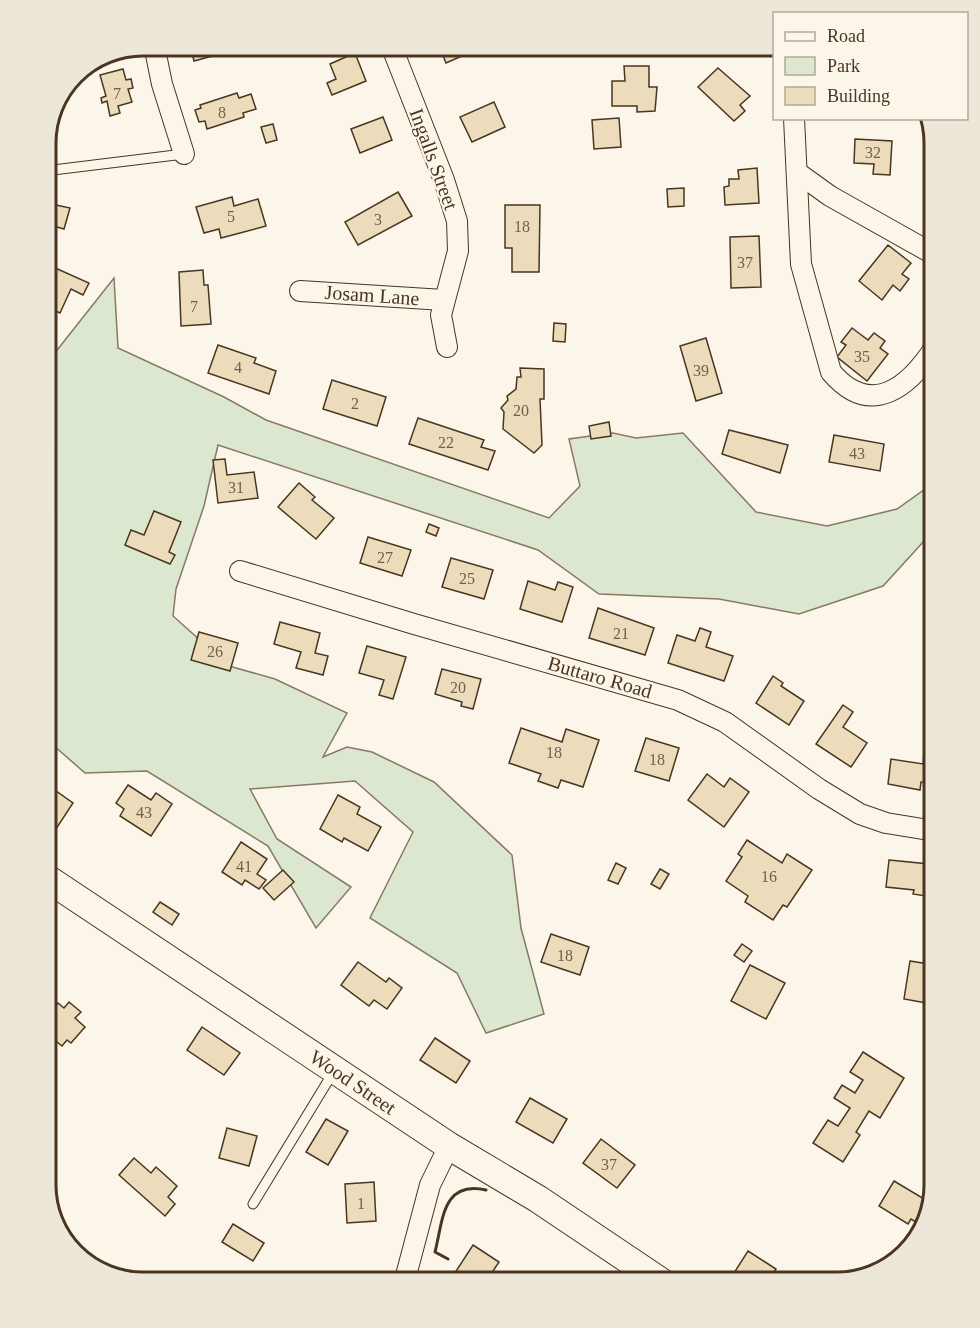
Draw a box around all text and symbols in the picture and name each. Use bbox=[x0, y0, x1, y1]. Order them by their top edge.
legend bbox=[773, 12, 968, 120]
text: Road bbox=[827, 26, 865, 46]
text: Park bbox=[827, 56, 860, 76]
house number: 7 bbox=[113, 85, 121, 102]
text: Building bbox=[827, 86, 890, 106]
house number: 8 bbox=[218, 104, 226, 121]
street label: Ingalls Street bbox=[405, 105, 463, 213]
house number: 32 bbox=[865, 144, 881, 161]
house number: 5 bbox=[227, 208, 235, 225]
house number: 3 bbox=[374, 211, 382, 228]
house number: 18 bbox=[514, 218, 530, 235]
house number: 37 bbox=[737, 254, 753, 271]
street label: Josam Lane bbox=[324, 281, 420, 309]
house number: 7 bbox=[190, 298, 198, 315]
house number: 35 bbox=[854, 348, 870, 365]
house number: 4 bbox=[234, 359, 242, 376]
house number: 39 bbox=[693, 362, 709, 379]
house number: 2 bbox=[351, 395, 359, 412]
house number: 20 bbox=[513, 402, 529, 419]
house number: 22 bbox=[438, 434, 454, 451]
house number: 43 bbox=[849, 445, 865, 462]
house number: 31 bbox=[228, 479, 244, 496]
house number: 27 bbox=[377, 549, 393, 566]
house number: 25 bbox=[459, 570, 475, 587]
house number: 21 bbox=[613, 625, 629, 642]
house number: 26 bbox=[207, 643, 223, 660]
street label: Buttaro Road bbox=[545, 652, 655, 702]
house number: 20 bbox=[450, 679, 466, 696]
house number: 18 bbox=[546, 744, 562, 761]
house number: 18 bbox=[649, 751, 665, 768]
house number: 43 bbox=[136, 804, 152, 821]
house number: 41 bbox=[236, 858, 252, 875]
house number: 16 bbox=[761, 868, 777, 885]
house number: 18 bbox=[557, 947, 573, 964]
street label: Wood Street bbox=[306, 1045, 401, 1119]
house number: 37 bbox=[601, 1156, 617, 1173]
house number: 1 bbox=[357, 1195, 365, 1212]

